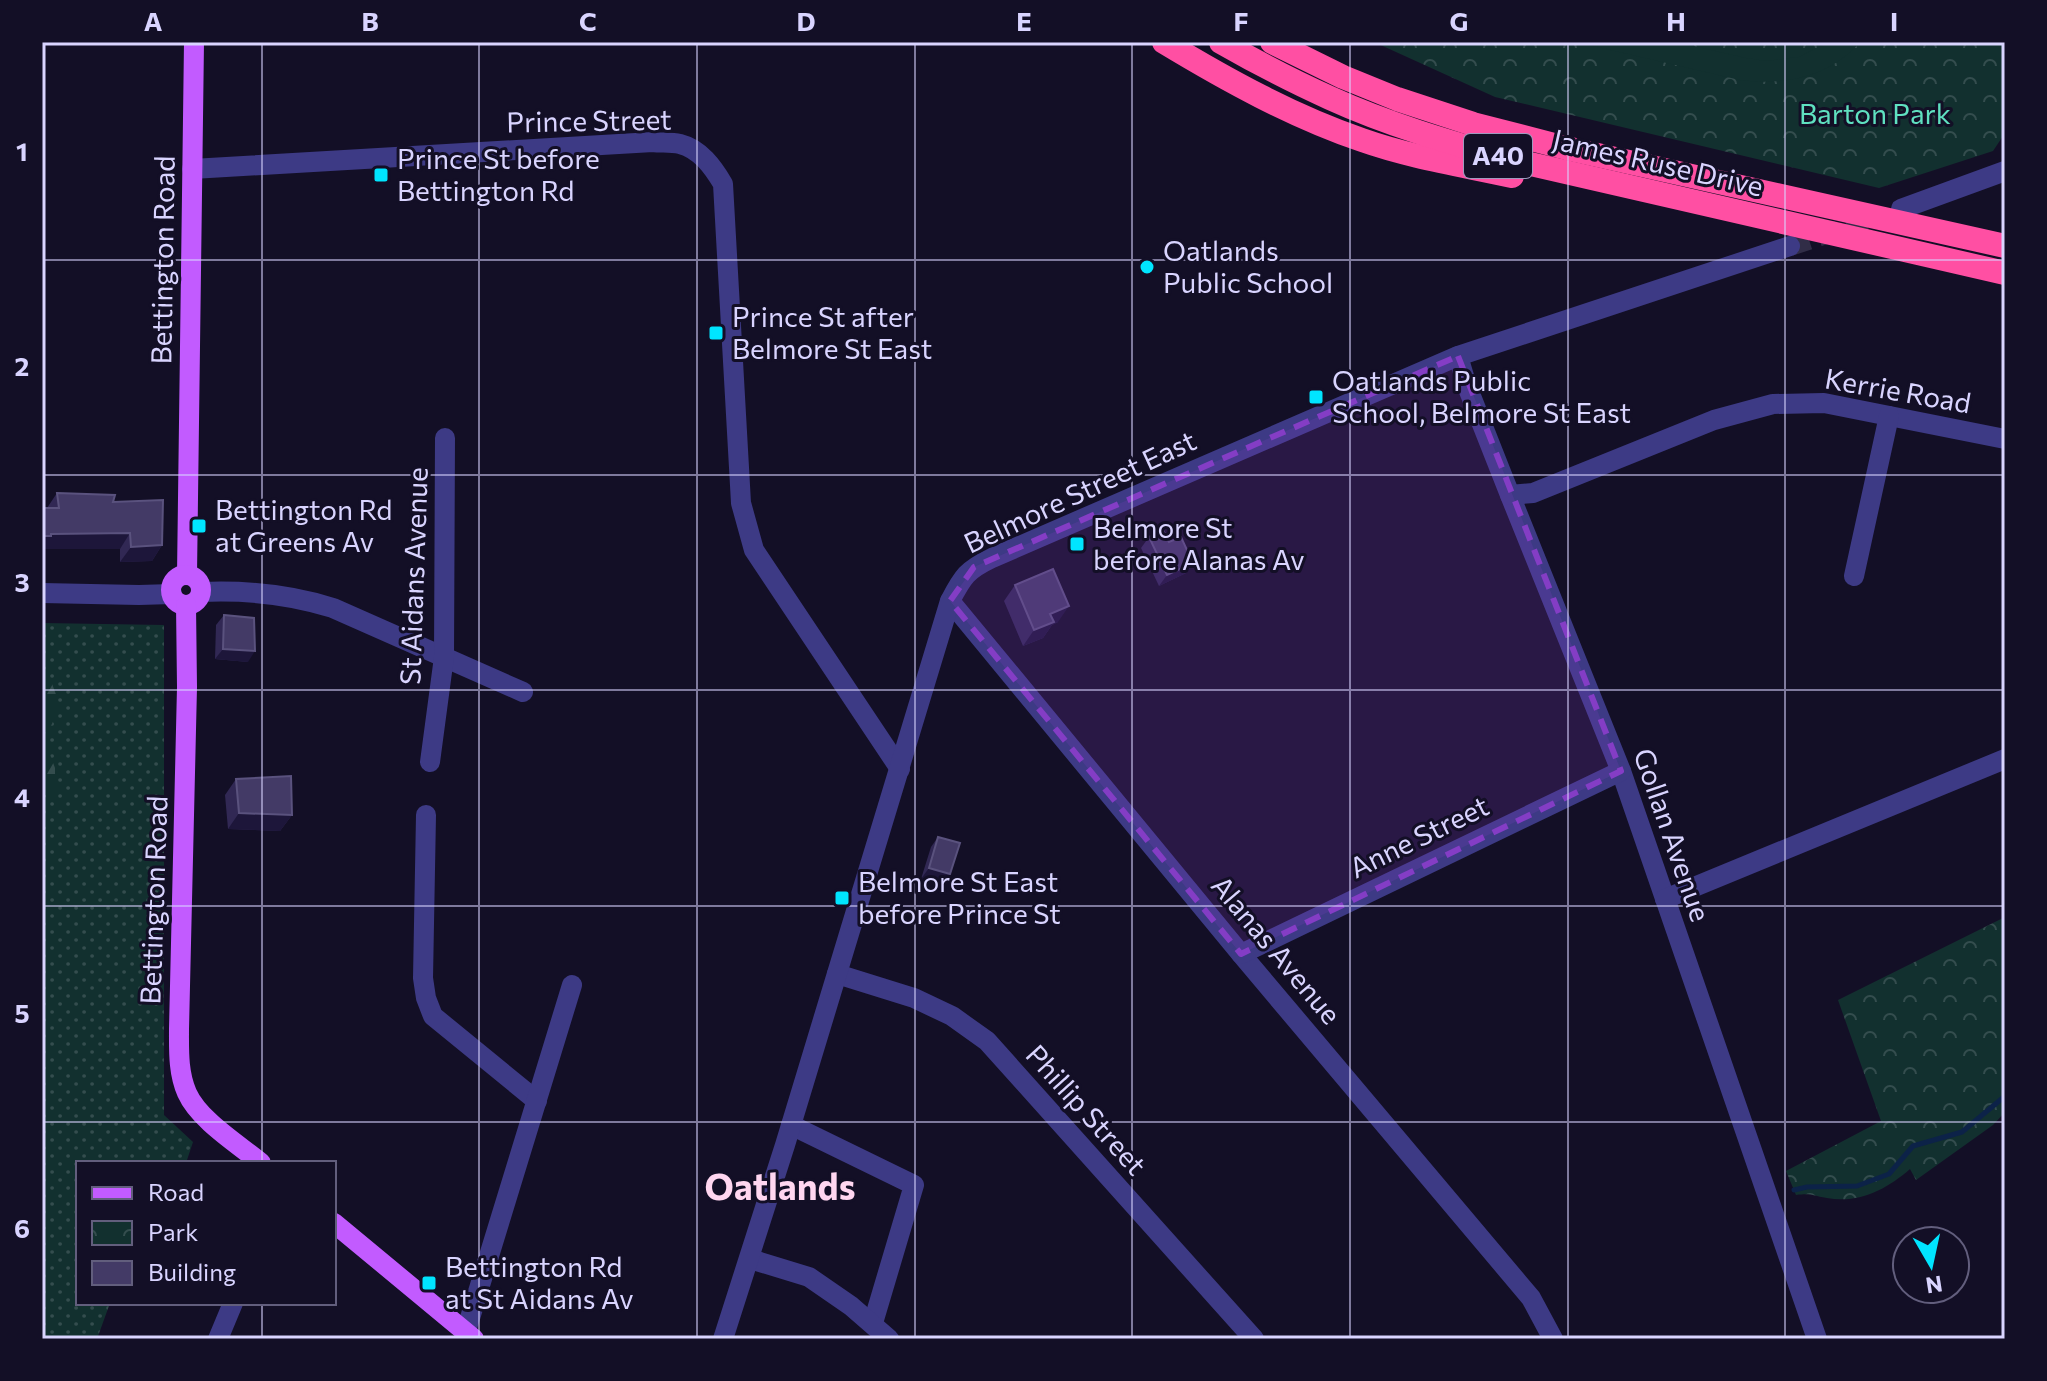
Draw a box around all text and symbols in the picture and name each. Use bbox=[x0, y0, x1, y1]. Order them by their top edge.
text: A bbox=[144, 5, 163, 36]
text: B bbox=[361, 5, 379, 36]
text: C bbox=[579, 5, 597, 36]
text: D bbox=[796, 5, 816, 36]
text: E bbox=[1016, 5, 1032, 36]
text: F bbox=[1233, 5, 1249, 36]
text: G bbox=[1450, 5, 1468, 36]
text: H bbox=[1666, 5, 1686, 36]
text: I bbox=[1890, 5, 1898, 36]
park label: Barton Park bbox=[1799, 96, 1951, 130]
street label: Prince Street bbox=[506, 102, 672, 138]
street label: James Ruse Drive bbox=[1550, 121, 1767, 203]
road number: A40 bbox=[1464, 134, 1532, 178]
text: 1 bbox=[16, 135, 28, 166]
place label: Prince St before Bettington Rd bbox=[397, 141, 600, 207]
street label: Bettington Road bbox=[143, 155, 181, 365]
marker: Prince St before Bettington Rd bbox=[372, 166, 390, 184]
place label: Oatlands Public School bbox=[1163, 233, 1333, 299]
marker: Oatlands Public School bbox=[1138, 258, 1156, 276]
place label: Prince St after Belmore St East bbox=[732, 299, 932, 365]
marker: Prince St after Belmore St East bbox=[707, 324, 725, 342]
text: 2 bbox=[15, 350, 29, 381]
street label: Kerrie Road bbox=[1823, 360, 1974, 420]
place label: Oatlands Public School, Belmore St East bbox=[1332, 363, 1631, 429]
marker: Oatlands Public School, Belmore St East bbox=[1307, 388, 1325, 406]
street label: Belmore Street East bbox=[958, 422, 1201, 560]
street label: St Aidans Avenue bbox=[392, 467, 434, 685]
place label: Bettington Rd at Greens Av bbox=[215, 492, 392, 558]
place label: Belmore St before Alanas Av bbox=[1093, 510, 1305, 576]
marker: Bettington Rd at Greens Av bbox=[190, 517, 208, 535]
marker: Belmore St before Alanas Av bbox=[1068, 535, 1086, 553]
text: 3 bbox=[14, 566, 30, 597]
street label: Gollan Avenue bbox=[1627, 744, 1718, 926]
text: 4 bbox=[14, 781, 30, 812]
street label: Anne Street bbox=[1343, 788, 1494, 884]
street label: Bettington Road bbox=[132, 795, 174, 1005]
place label: Belmore St East before Prince St bbox=[858, 864, 1061, 930]
street label: Alanas Avenue bbox=[1205, 868, 1349, 1030]
marker: Belmore St East before Prince St bbox=[833, 889, 851, 907]
text: 5 bbox=[14, 997, 30, 1028]
street label: Phillip Street bbox=[1019, 1037, 1154, 1181]
legend bbox=[76, 1161, 336, 1305]
district label: Oatlands bbox=[705, 1163, 855, 1207]
text: Road bbox=[148, 1177, 204, 1206]
text: 6 bbox=[14, 1212, 30, 1243]
text: Park bbox=[148, 1217, 198, 1246]
north arrow bbox=[1891, 1225, 1971, 1305]
place label: Bettington Rd at St Aidans Av bbox=[445, 1249, 634, 1315]
text: Building bbox=[148, 1257, 236, 1286]
text: N bbox=[1924, 1271, 1944, 1300]
marker: Bettington Rd at St Aidans Av bbox=[420, 1274, 438, 1292]

